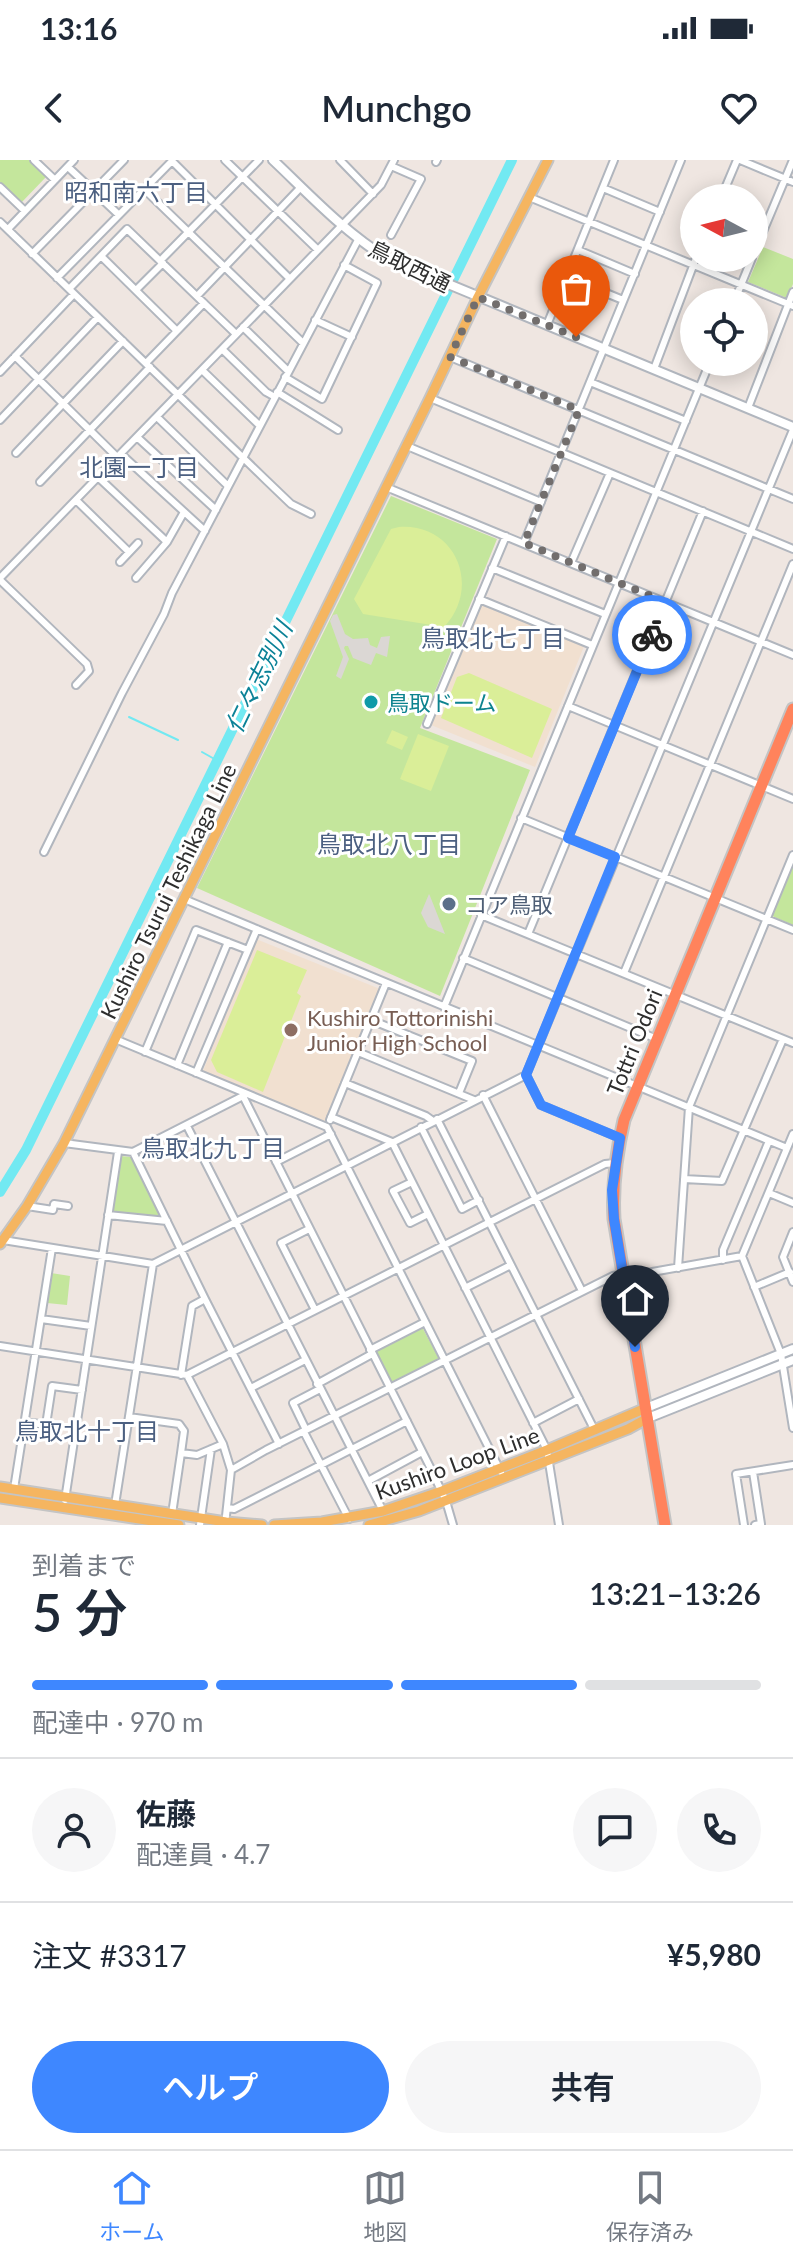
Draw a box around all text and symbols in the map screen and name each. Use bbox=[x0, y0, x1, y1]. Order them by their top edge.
text: 13:16 bbox=[40, 10, 117, 46]
icon: back bbox=[32, 86, 76, 130]
text: Munchgo bbox=[321, 86, 472, 130]
icon: heart bbox=[717, 86, 761, 130]
district label: 昭和南六丁目 bbox=[64, 177, 208, 206]
north arrow bbox=[680, 184, 768, 272]
map controls bbox=[680, 184, 768, 376]
street label: 鳥取西通 bbox=[365, 235, 455, 297]
pin bbox=[542, 255, 610, 337]
icon: bag bbox=[554, 267, 598, 311]
button: locate bbox=[680, 288, 768, 376]
district label: 北園一丁目 bbox=[79, 452, 199, 481]
courier bbox=[612, 595, 692, 675]
icon: bike bbox=[630, 613, 674, 657]
water label: 仁々志別川 bbox=[219, 614, 299, 737]
district label: 鳥取北七丁目 bbox=[421, 623, 565, 652]
place label: 鳥取ドーム bbox=[387, 689, 496, 716]
marker: 鳥取ドーム bbox=[362, 693, 380, 711]
street label: Kushiro Tsurui Teshikaga Line bbox=[94, 759, 242, 1023]
district label: 鳥取北八丁目 bbox=[317, 829, 461, 858]
place label: コア鳥取 bbox=[465, 891, 553, 918]
marker: コア鳥取 bbox=[440, 895, 458, 913]
street label: Tottri Odori bbox=[600, 985, 668, 1099]
place label: Kushiro Tottorinishi Junior High School bbox=[307, 1004, 493, 1056]
marker: Kushiro Tottorinishi Junior High School bbox=[282, 1021, 300, 1039]
district label: 鳥取北九丁目 bbox=[141, 1133, 285, 1162]
pin bbox=[601, 1265, 669, 1347]
icon: home bbox=[613, 1277, 657, 1321]
district label: 鳥取北十丁目 bbox=[15, 1416, 159, 1445]
street label: Kushiro Loop Line bbox=[371, 1421, 543, 1505]
text: 到着まで bbox=[32, 1549, 136, 1581]
text: 13:21–13:26 bbox=[589, 1575, 761, 1611]
text: 5 分 bbox=[32, 1581, 127, 1643]
text: 配達中 · 970 m bbox=[32, 1706, 203, 1738]
button: person bbox=[32, 1788, 116, 1872]
button: chat bbox=[573, 1788, 657, 1872]
button: phone bbox=[677, 1788, 761, 1872]
text: 佐藤 bbox=[136, 1795, 196, 1831]
text: 配達員 · 4.7 bbox=[136, 1838, 270, 1870]
text: ¥5,980 bbox=[667, 1936, 761, 1972]
text: 注文 #3317 bbox=[32, 1937, 187, 1973]
button: ヘルプ bbox=[32, 2041, 389, 2133]
button: 共有 bbox=[405, 2041, 761, 2133]
tab: ホーム bbox=[99, 2166, 165, 2246]
tab: 地図 bbox=[363, 2166, 407, 2246]
tab: 保存済み bbox=[606, 2166, 694, 2246]

